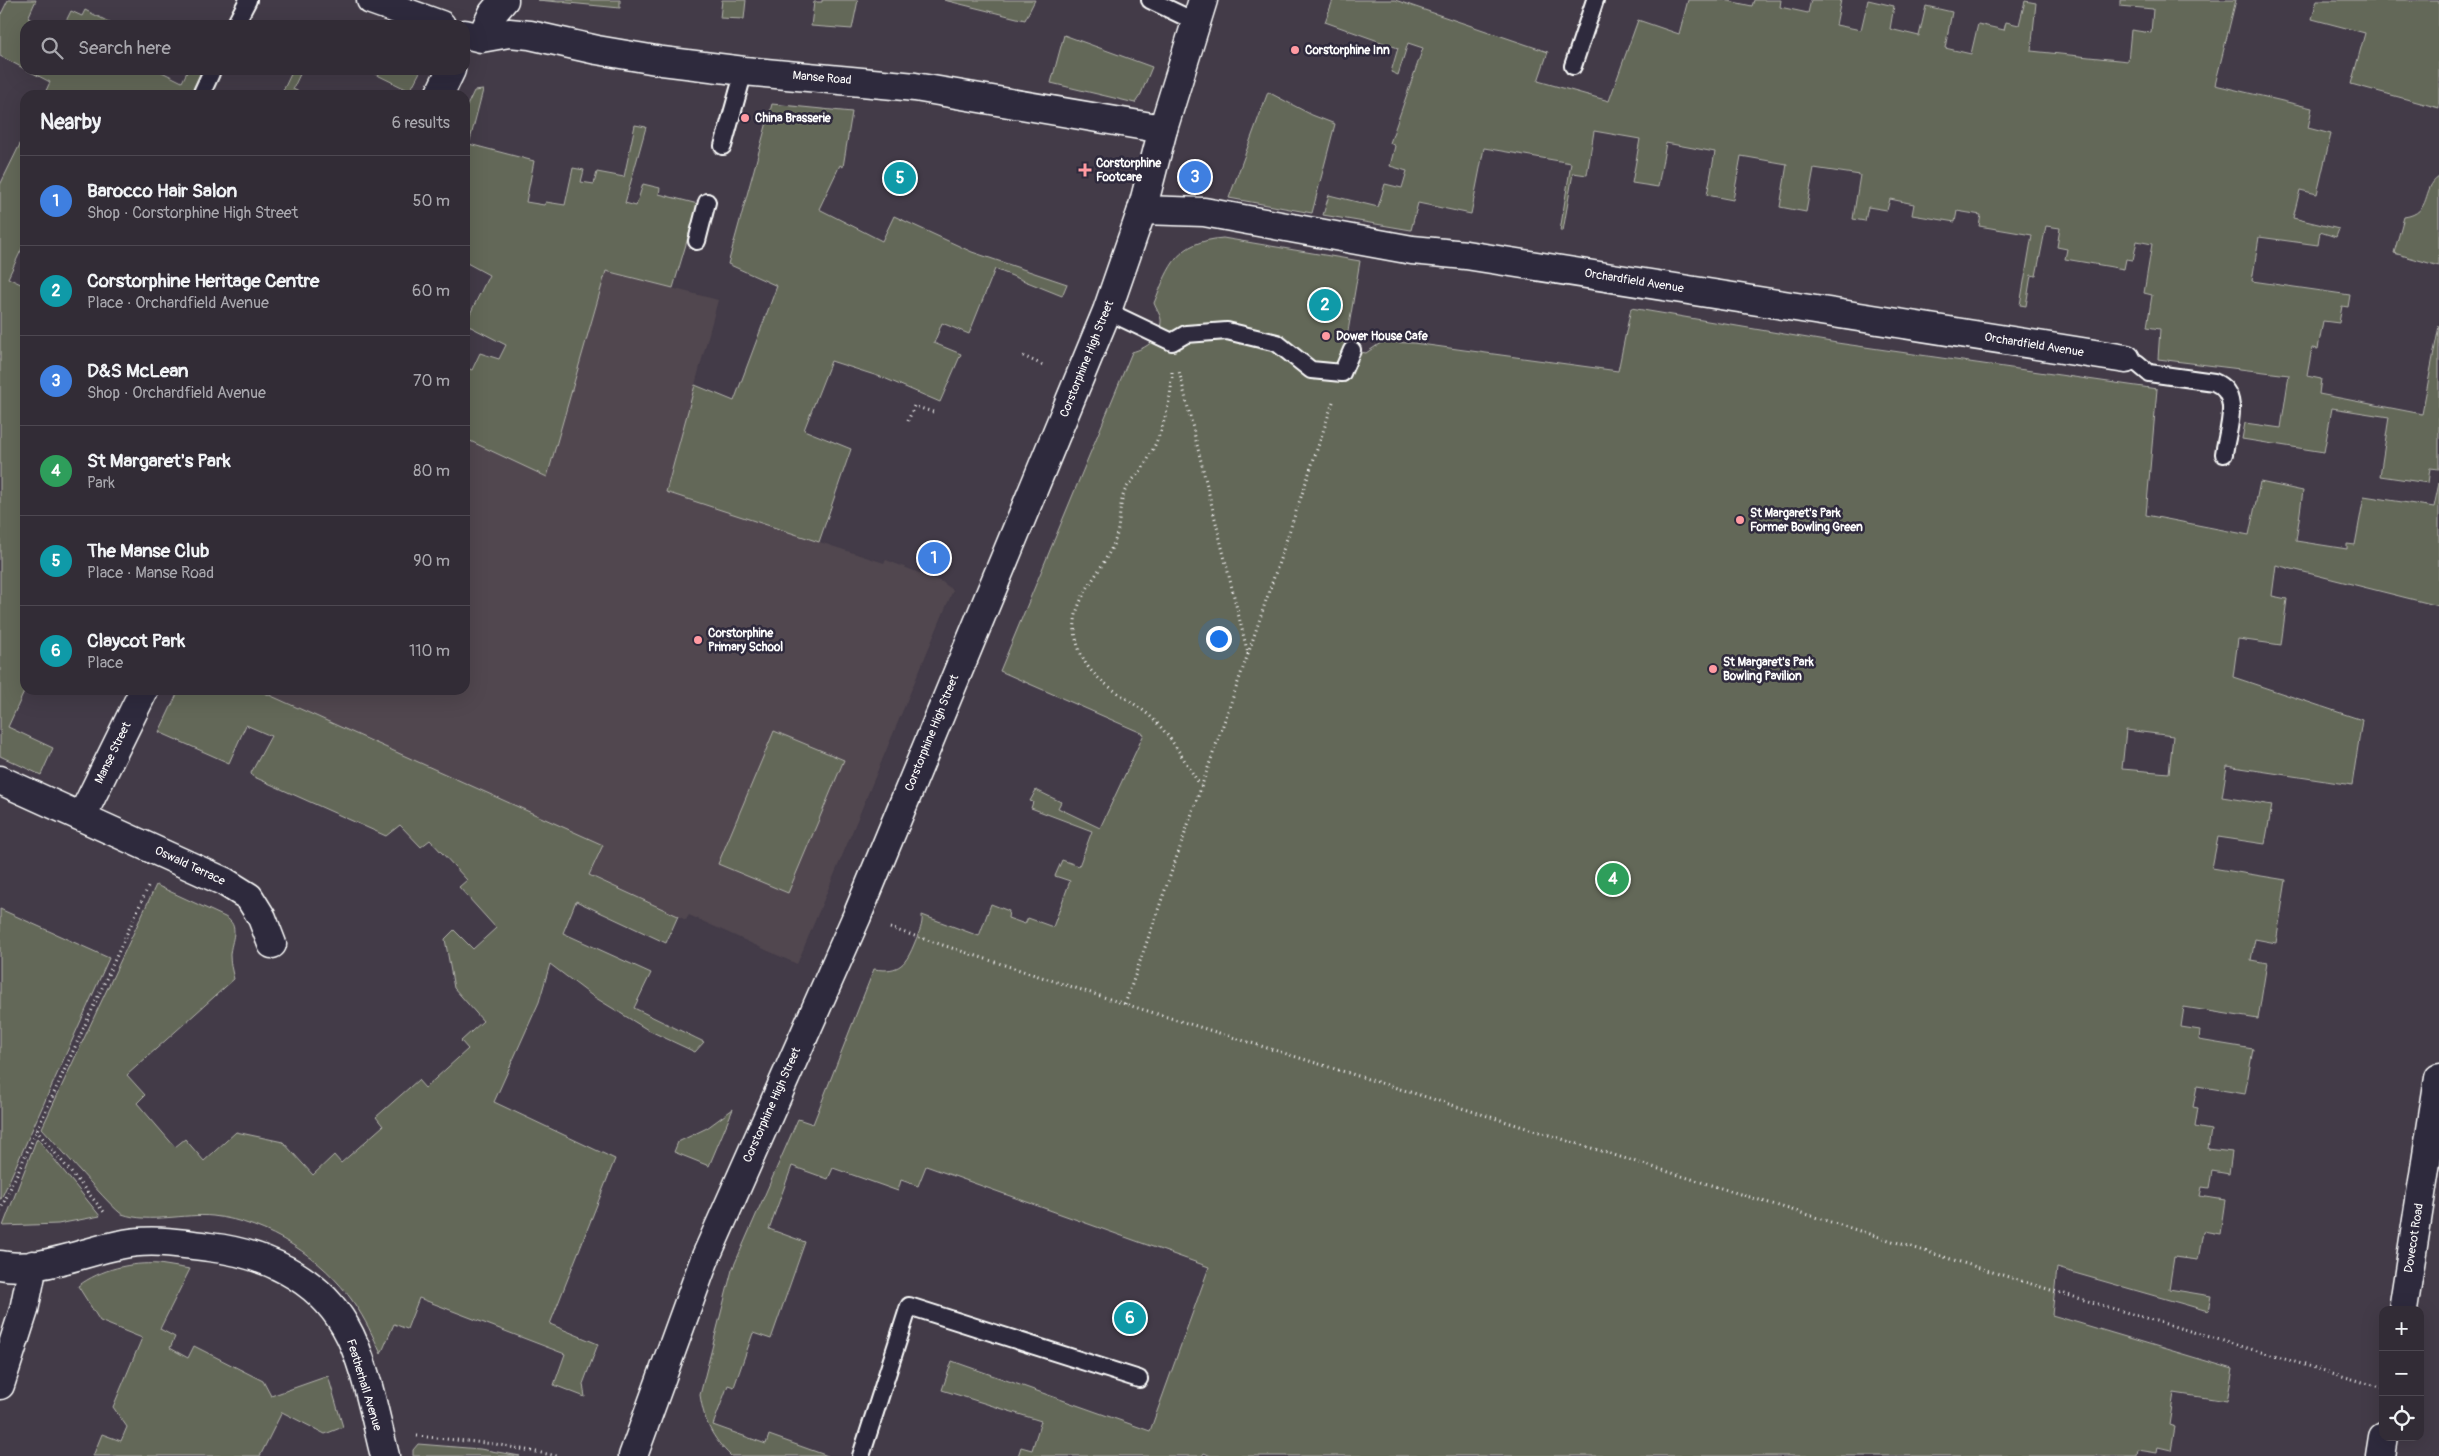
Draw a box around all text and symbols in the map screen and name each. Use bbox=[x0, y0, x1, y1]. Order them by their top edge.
search box bbox=[20, 20, 470, 75]
icon: search bbox=[38, 34, 66, 62]
text: Search here bbox=[78, 36, 171, 60]
place label: Corstorphine Inn bbox=[1305, 43, 1390, 58]
marker: Corstorphine Inn bbox=[1289, 44, 1301, 56]
street label: Manse Road bbox=[792, 68, 852, 88]
text: Nearby bbox=[40, 109, 101, 136]
place label: China Brasserie bbox=[755, 111, 832, 126]
marker: China Brasserie bbox=[739, 112, 751, 124]
text: 6 results bbox=[392, 113, 450, 133]
place label: Corstorphine Footcare bbox=[1096, 156, 1162, 185]
pin: 3 bbox=[1179, 158, 1211, 196]
pin: 5 bbox=[884, 159, 916, 197]
marker: Corstorphine Footcare bbox=[1078, 163, 1092, 177]
text: Barocco Hair Salon bbox=[87, 179, 237, 203]
text: 1 bbox=[53, 191, 59, 211]
text: 50 m bbox=[413, 191, 450, 211]
text: Shop · Corstorphine High Street bbox=[87, 203, 298, 223]
street label: Orchardfield Avenue bbox=[1583, 266, 1685, 296]
text: Corstorphine Heritage Centre bbox=[87, 269, 319, 293]
text: 2 bbox=[52, 281, 60, 301]
text: 60 m bbox=[412, 281, 450, 301]
pin: 2 bbox=[1309, 286, 1341, 324]
text: Place · Orchardfield Avenue bbox=[87, 293, 269, 313]
street label: Corstorphine High Street bbox=[1057, 298, 1117, 420]
place label: Dower House Cafe bbox=[1336, 329, 1429, 344]
marker: Dower House Cafe bbox=[1320, 330, 1332, 342]
street label: Orchardfield Avenue bbox=[1983, 330, 2085, 360]
text: D&S McLean bbox=[87, 359, 188, 383]
text: 3 bbox=[52, 371, 60, 391]
text: 70 m bbox=[413, 371, 450, 391]
text: Shop · Orchardfield Avenue bbox=[87, 383, 266, 403]
text: St Margaret's Park bbox=[87, 449, 231, 473]
text: 4 bbox=[51, 461, 61, 481]
text: 80 m bbox=[413, 461, 450, 481]
text: Park bbox=[87, 473, 115, 493]
place label: St Margaret's Park Former Bowling Green bbox=[1750, 506, 1863, 535]
marker: St Margaret's Park Former Bowling Green bbox=[1734, 514, 1746, 526]
text: The Manse Club bbox=[87, 539, 209, 563]
pin: 1 bbox=[918, 539, 950, 577]
text: 5 bbox=[52, 551, 60, 571]
text: 90 m bbox=[413, 551, 450, 571]
text: Place · Manse Road bbox=[87, 563, 214, 583]
place label: Corstorphine Primary School bbox=[708, 626, 783, 655]
your location bbox=[1206, 626, 1232, 652]
text: Claycot Park bbox=[87, 629, 185, 653]
marker: Corstorphine Primary School bbox=[692, 634, 704, 646]
text: 6 bbox=[51, 641, 61, 661]
text: 110 m bbox=[409, 641, 450, 661]
text: Place bbox=[87, 653, 123, 673]
place label: St Margaret's Park Bowling Pavilion bbox=[1723, 655, 1815, 684]
marker: St Margaret's Park Bowling Pavilion bbox=[1707, 663, 1719, 675]
street label: Corstorphine High Street bbox=[902, 672, 962, 794]
street label: Manse Street bbox=[92, 720, 134, 786]
street label: Oswald Terrace bbox=[152, 843, 228, 889]
pin: 4 bbox=[1597, 860, 1629, 898]
street label: Corstorphine High Street bbox=[740, 1045, 804, 1165]
street label: Dovecot Road bbox=[2401, 1202, 2427, 1274]
pin: 6 bbox=[1114, 1299, 1146, 1337]
map controls bbox=[2379, 1306, 2424, 1441]
button: + bbox=[2379, 1306, 2424, 1351]
street label: Featherhall Avenue bbox=[343, 1337, 385, 1433]
button: − bbox=[2379, 1351, 2424, 1396]
button: locate bbox=[2379, 1396, 2424, 1441]

